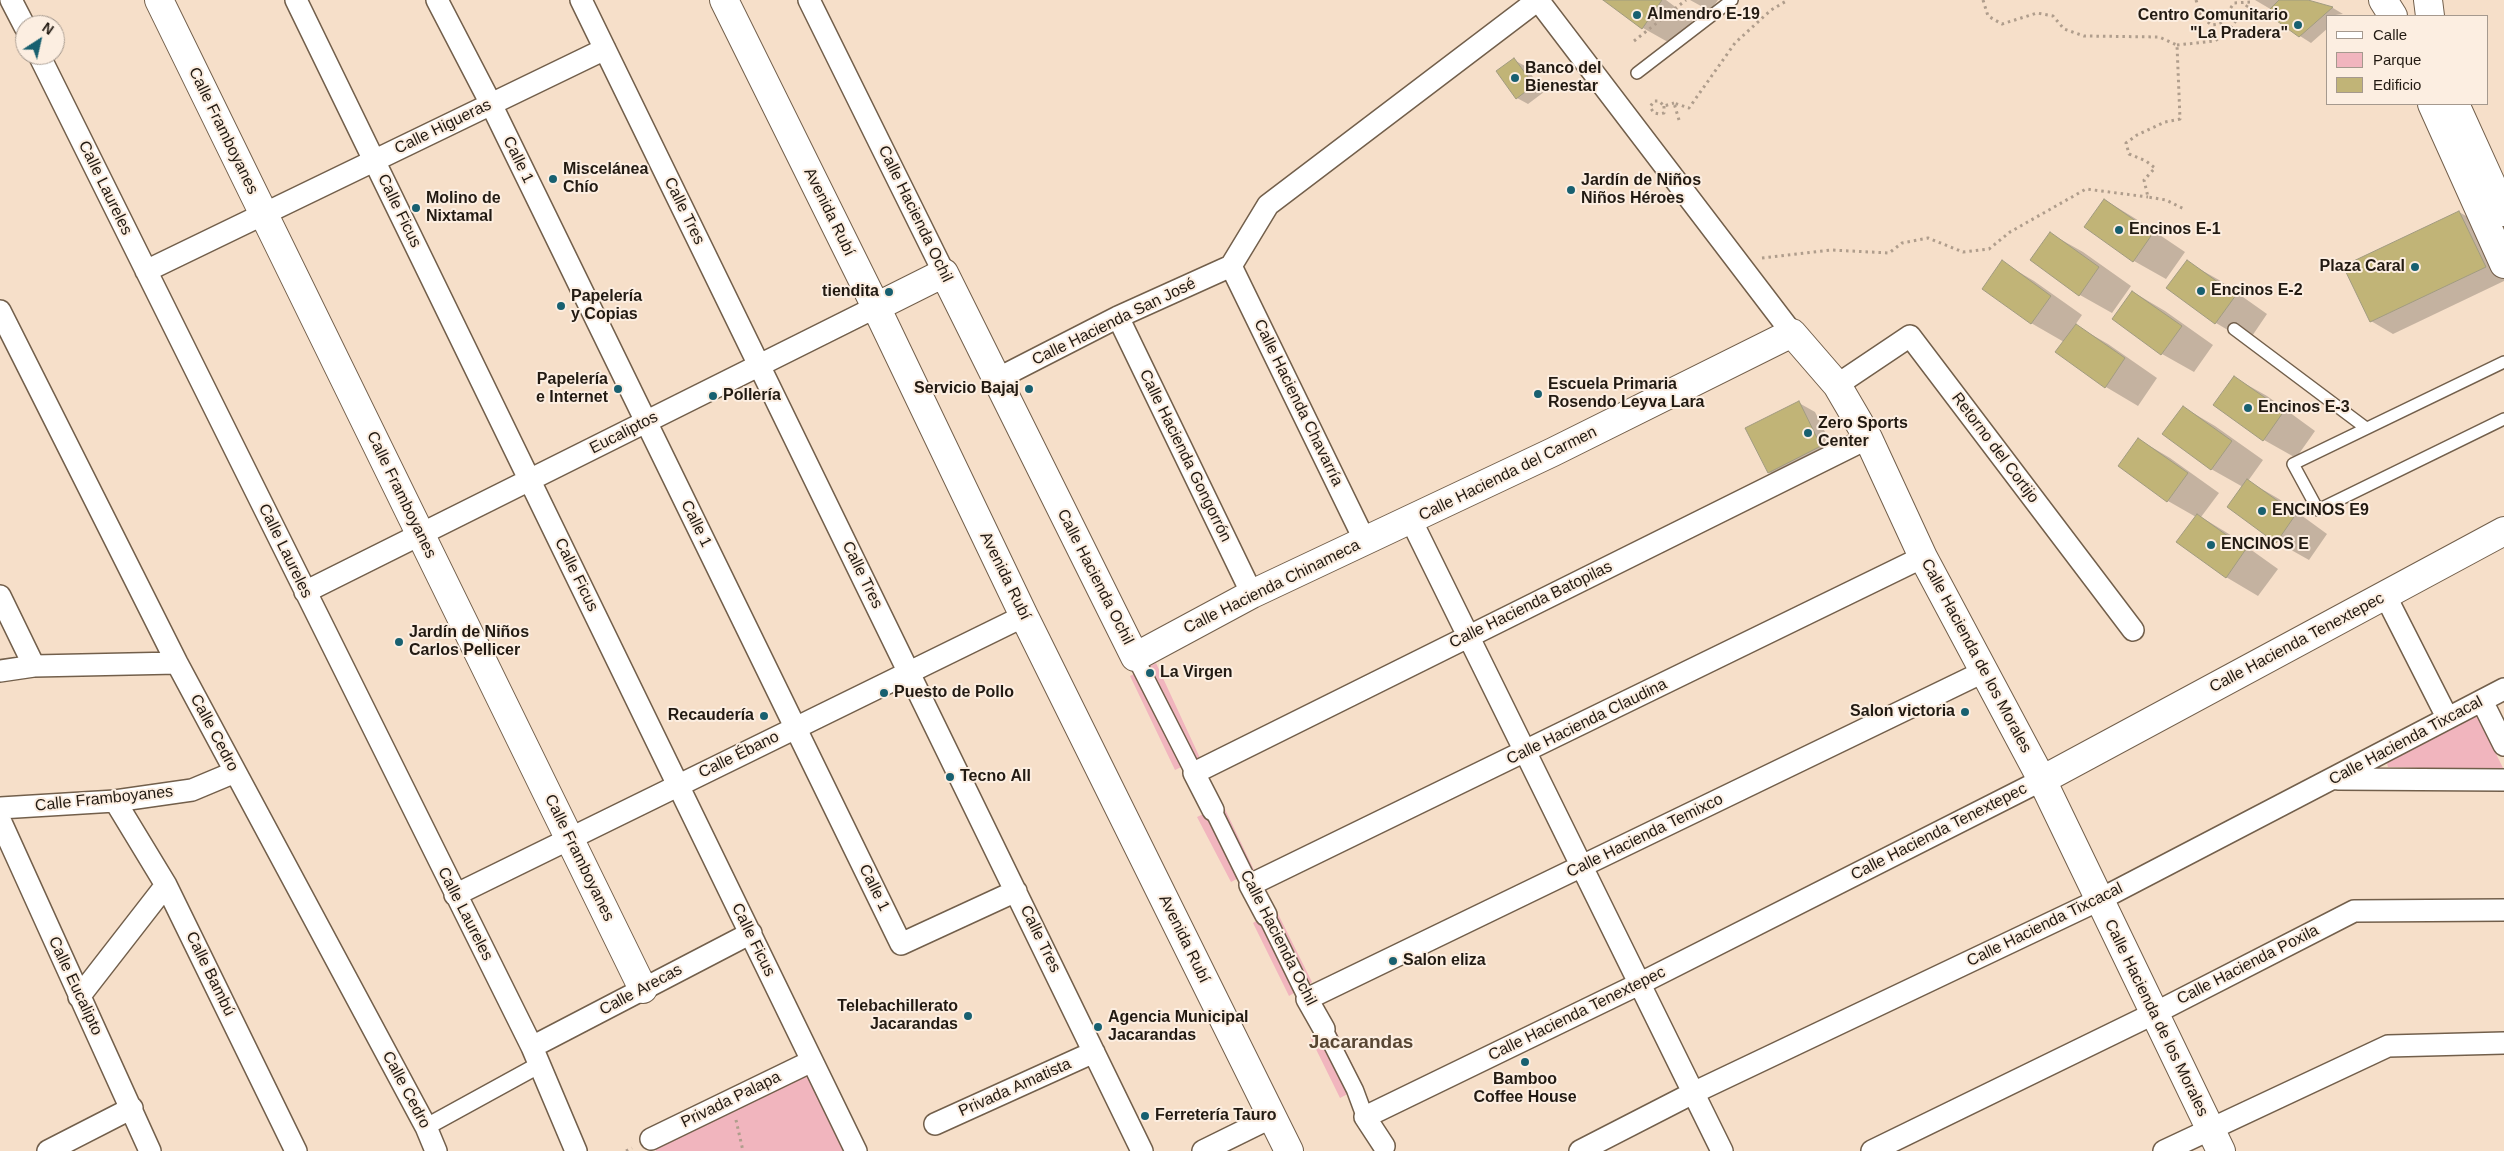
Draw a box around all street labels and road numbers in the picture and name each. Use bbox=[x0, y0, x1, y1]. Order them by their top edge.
street label: Calle Framboyanes bbox=[184, 64, 262, 198]
street label: Calle Higueras bbox=[392, 95, 494, 159]
street label: Calle 1 bbox=[498, 133, 538, 187]
street label: Calle Laureles bbox=[74, 138, 136, 238]
street label: Calle Hacienda Ochil bbox=[874, 143, 956, 285]
street label: Avenida Rubí bbox=[799, 165, 859, 259]
street label: Calle Ficus bbox=[373, 171, 425, 251]
street label: Calle Tres bbox=[660, 174, 708, 248]
street label: Calle Hacienda San José bbox=[1029, 274, 1199, 370]
street label: Calle Hacienda Chavarría bbox=[1249, 316, 1347, 490]
street label: Calle Hacienda Gongorrón bbox=[1135, 367, 1235, 545]
street label: Retorno del Cortijo bbox=[1947, 389, 2043, 507]
street label: Eucaliptos bbox=[587, 408, 661, 458]
street label: Calle Hacienda del Carmen bbox=[1416, 422, 1600, 526]
street label: Calle Framboyanes bbox=[362, 428, 440, 562]
street label: Calle 1 bbox=[676, 497, 716, 551]
street label: Calle Laureles bbox=[254, 501, 316, 601]
street label: Calle Hacienda Ochil bbox=[1053, 506, 1137, 648]
street label: Avenida Rubí bbox=[975, 529, 1035, 623]
street label: Calle Ficus bbox=[550, 535, 602, 615]
street label: Calle Hacienda Chinameca bbox=[1181, 536, 1363, 638]
street label: Calle Tres bbox=[838, 538, 886, 612]
street label: Calle Hacienda de los Morales bbox=[1917, 556, 2035, 756]
street label: Calle Hacienda Batopilas bbox=[1446, 557, 1616, 653]
street label: Calle Hacienda Tenextepec bbox=[2206, 589, 2388, 697]
street label: Calle Hacienda Claudina bbox=[1504, 675, 1670, 769]
street label: Calle Cedro bbox=[186, 691, 242, 775]
street label: Calle Hacienda Tixcacal bbox=[2326, 692, 2486, 790]
street label: Calle Ébano bbox=[696, 727, 782, 783]
street label: Calle Hacienda Tenextepec bbox=[1848, 779, 2030, 885]
street label: Calle Framboyanes bbox=[34, 782, 174, 816]
street label: Calle Hacienda Temixco bbox=[1564, 790, 1726, 882]
street label: Calle Framboyanes bbox=[540, 791, 618, 925]
street label: Calle 1 bbox=[854, 861, 894, 915]
street label: Calle Laureles bbox=[433, 864, 497, 964]
street label: Calle Hacienda Ochil bbox=[1236, 867, 1320, 1009]
street label: Calle Hacienda Tixcacal bbox=[1964, 879, 2126, 971]
street label: Avenida Rubí bbox=[1154, 892, 1214, 986]
street label: Calle Ficus bbox=[727, 900, 779, 980]
street label: Calle Tres bbox=[1016, 902, 1064, 976]
street label: Calle Hacienda de los Morales bbox=[2100, 916, 2212, 1120]
street label: Calle Hacienda Poxila bbox=[2174, 921, 2322, 1009]
street label: Calle Bambú bbox=[181, 929, 239, 1019]
street label: Calle Eucalipto bbox=[44, 934, 106, 1038]
street label: Calle Arecas bbox=[596, 960, 686, 1020]
street label: Calle Hacienda Tenextepec bbox=[1485, 963, 1669, 1065]
street label: Calle Cedro bbox=[378, 1048, 434, 1132]
street label: Privada Amatista bbox=[956, 1055, 1074, 1121]
street label: Privada Palapa bbox=[678, 1068, 784, 1132]

